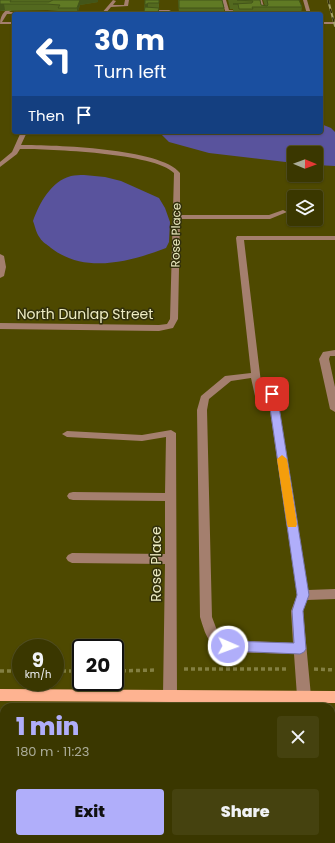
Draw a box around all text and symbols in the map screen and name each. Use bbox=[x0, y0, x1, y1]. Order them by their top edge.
text: 30 m bbox=[94, 21, 165, 60]
icon: left bbox=[28, 28, 80, 80]
text: Turn left bbox=[94, 59, 166, 84]
icon: arrive bbox=[73, 104, 95, 126]
text: Then bbox=[28, 105, 65, 126]
north arrow bbox=[287, 146, 323, 182]
map controls bbox=[287, 146, 323, 226]
button: layers bbox=[287, 190, 323, 226]
street label: Rose Place bbox=[166, 203, 185, 267]
street label: North Dunlap Street bbox=[17, 304, 153, 324]
pin bbox=[255, 377, 289, 411]
icon: arrive bbox=[261, 383, 283, 405]
street label: Rose Place bbox=[146, 526, 166, 602]
position arrow bbox=[207, 625, 249, 667]
speed limit sign: 20 bbox=[72, 639, 124, 691]
text: 9 bbox=[32, 646, 44, 674]
text: km/h bbox=[25, 667, 51, 682]
text: 1 min bbox=[16, 710, 79, 743]
button: close bbox=[277, 716, 319, 758]
text: 180 m · 11:23 bbox=[16, 742, 89, 761]
button: Exit bbox=[16, 789, 164, 835]
button: Share bbox=[172, 789, 319, 835]

